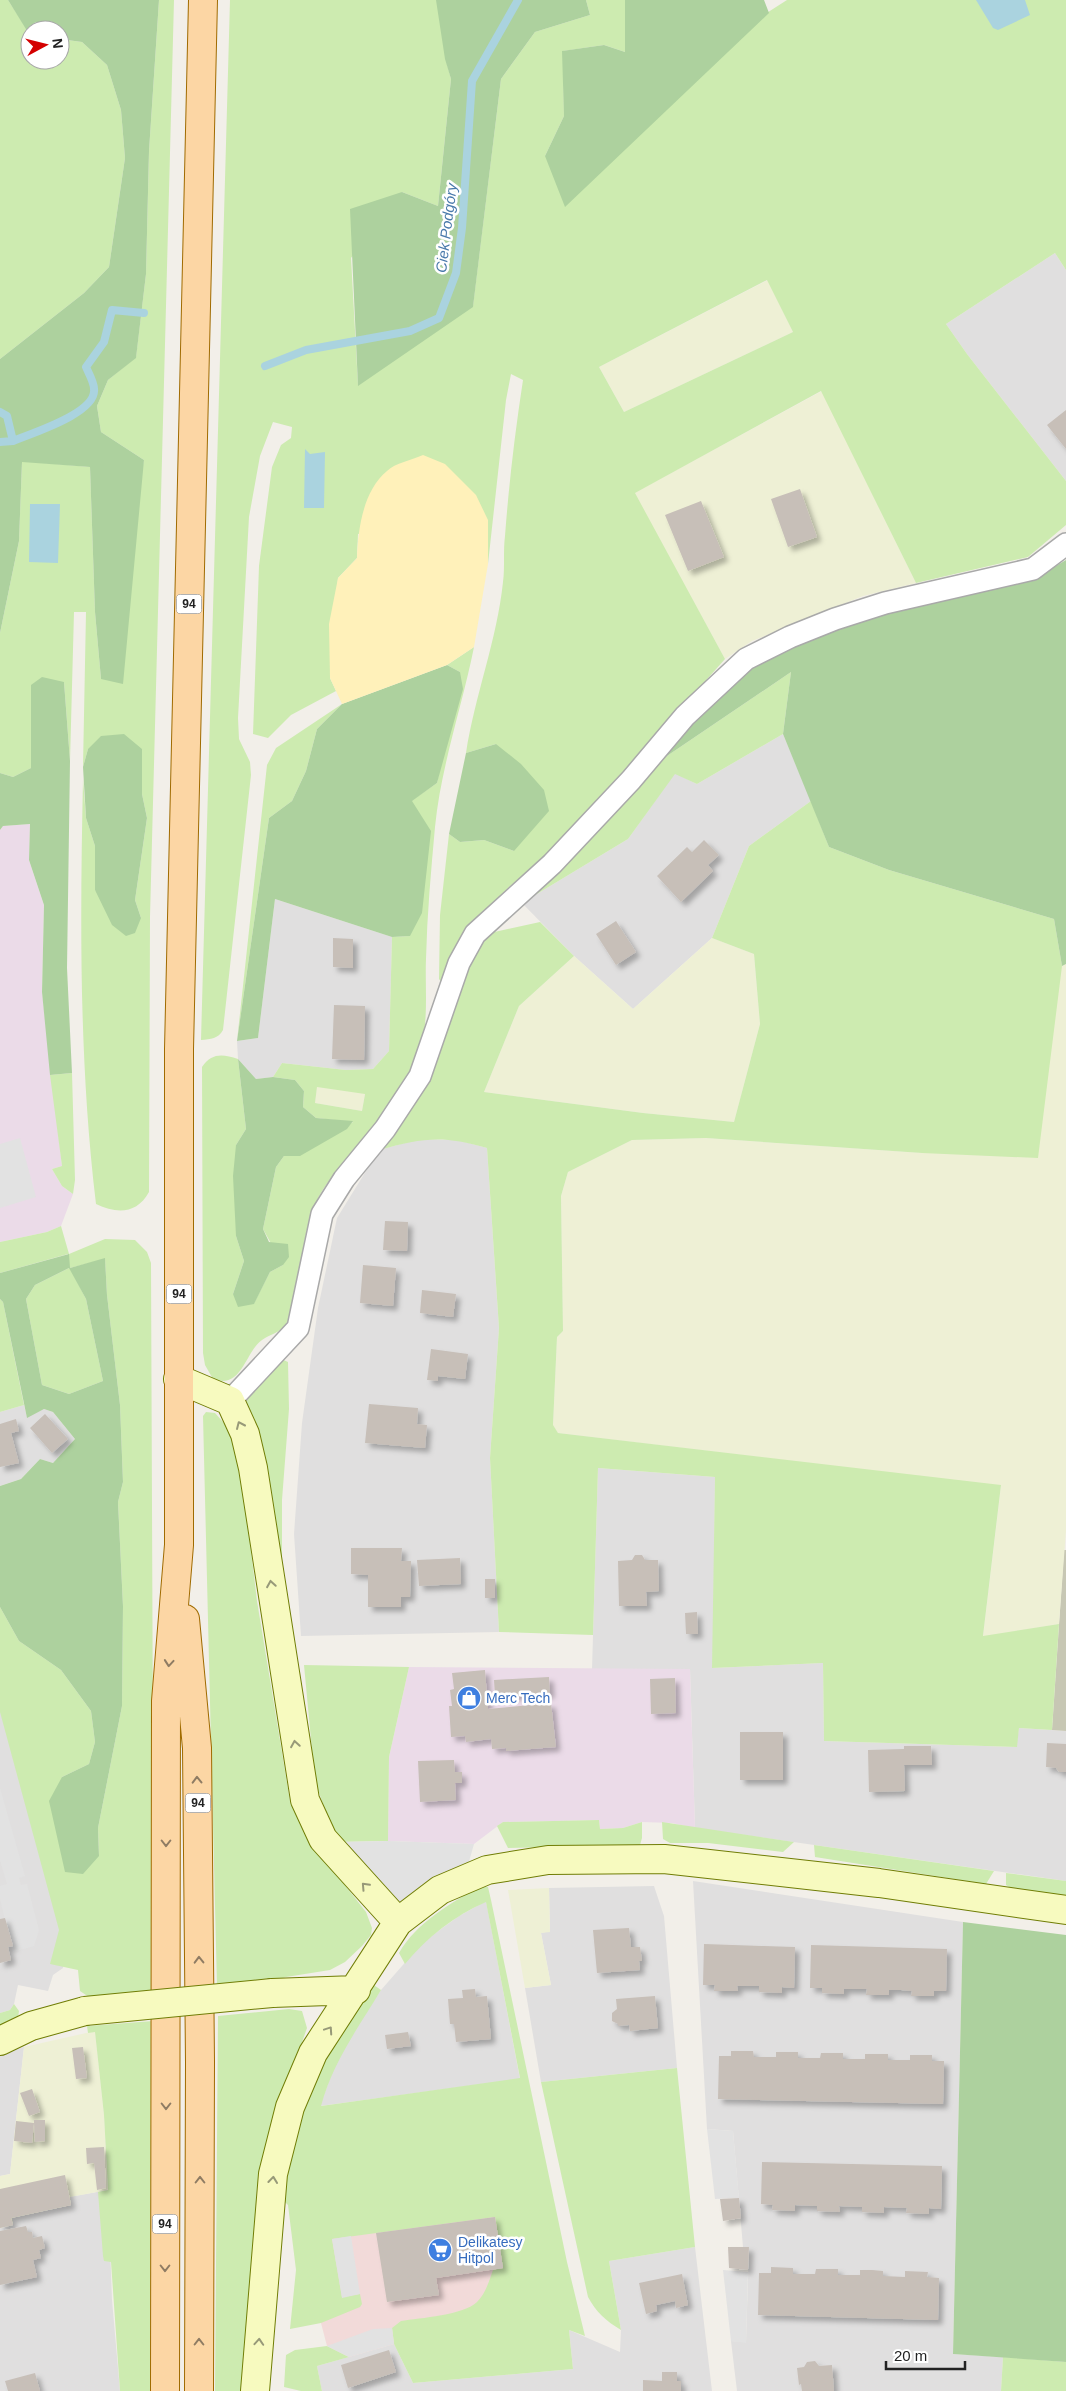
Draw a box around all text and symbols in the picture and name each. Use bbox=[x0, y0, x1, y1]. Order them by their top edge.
north arrow bbox=[20, 20, 70, 70]
text: N bbox=[49, 37, 66, 49]
water label: Ciek Podgóry bbox=[432, 181, 460, 274]
road number: 94 bbox=[176, 594, 202, 614]
road number: 94 bbox=[166, 1285, 192, 1304]
one-way arrow bbox=[236, 1421, 247, 1430]
one-way arrow bbox=[266, 1579, 276, 1588]
one-way arrow bbox=[163, 1660, 174, 1668]
shop icon: Merc Tech bbox=[456, 1685, 482, 1711]
place label: Merc Tech bbox=[486, 1690, 550, 1706]
one-way arrow bbox=[291, 1740, 301, 1749]
one-way arrow bbox=[192, 1776, 202, 1784]
road number: 94 bbox=[186, 1794, 210, 1812]
one-way arrow bbox=[161, 1840, 171, 1847]
one-way arrow bbox=[362, 1882, 371, 1891]
one-way arrow bbox=[194, 1956, 204, 1964]
one-way arrow bbox=[323, 2026, 332, 2036]
one-way arrow bbox=[161, 2102, 171, 2110]
one-way arrow bbox=[195, 2176, 205, 2184]
one-way arrow bbox=[267, 2176, 278, 2184]
road number: 94 bbox=[152, 2214, 178, 2234]
place label: Delikatesy Hitpol bbox=[458, 2234, 523, 2266]
supermarket icon: Delikatesy Hitpol bbox=[427, 2237, 453, 2263]
one-way arrow bbox=[160, 2264, 170, 2272]
one-way arrow bbox=[194, 2338, 205, 2346]
one-way arrow bbox=[253, 2338, 264, 2346]
scale bar bbox=[886, 2338, 965, 2370]
text: 20 m bbox=[894, 2347, 927, 2364]

